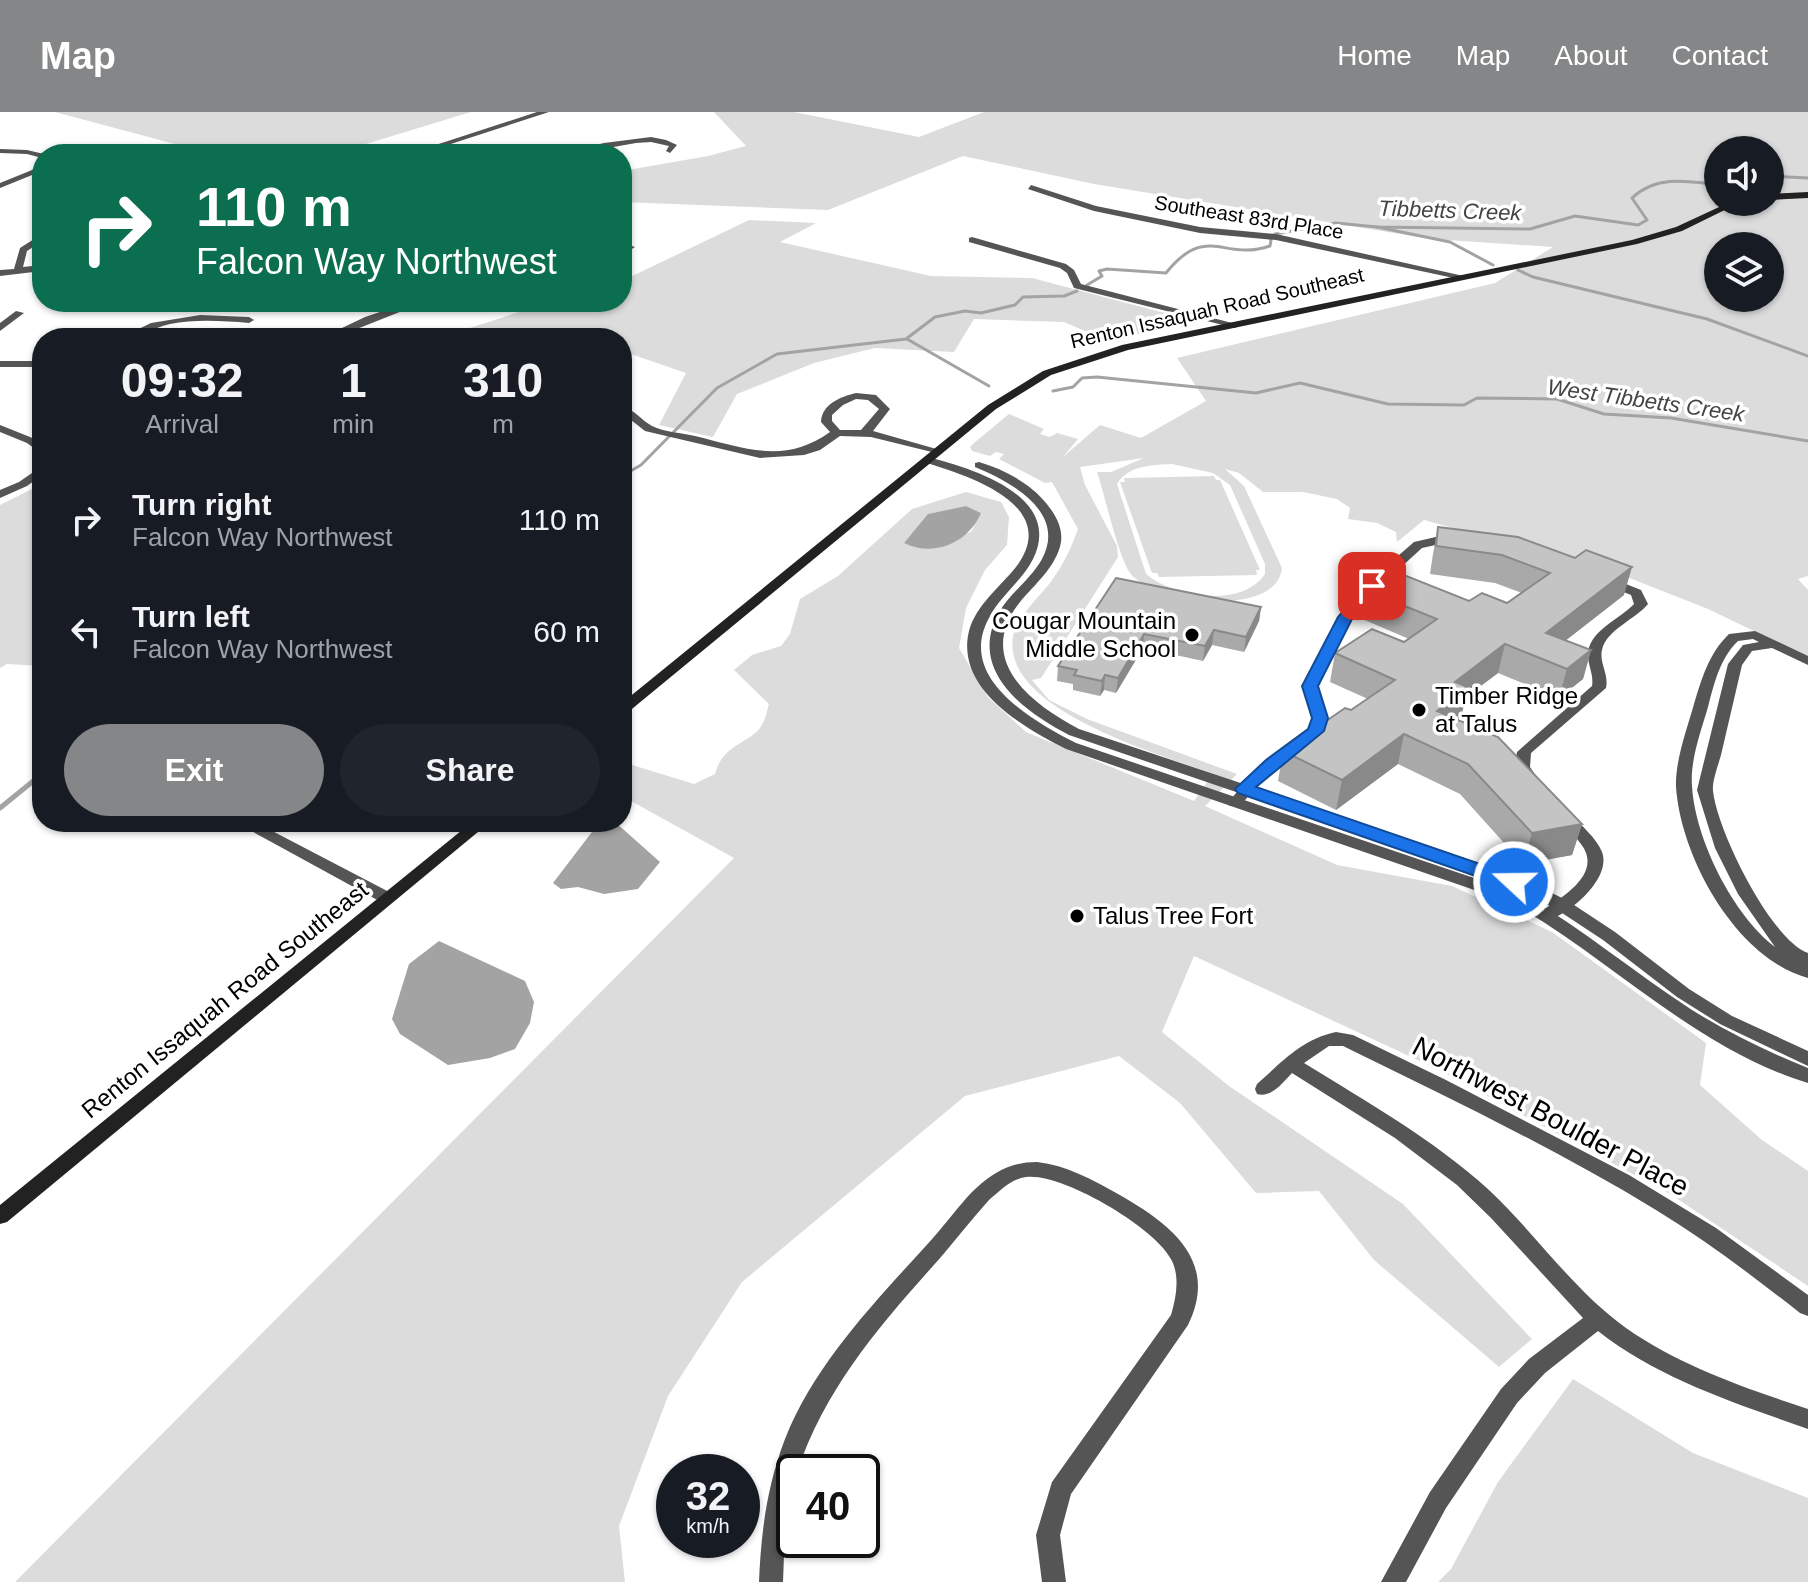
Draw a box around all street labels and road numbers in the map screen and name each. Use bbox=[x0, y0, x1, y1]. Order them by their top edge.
street label: Southeast 83rd Place bbox=[1153, 191, 1345, 243]
street label: Renton Issaquah Road Southeast bbox=[1068, 263, 1366, 352]
street label: Renton Issaquah Road Southeast bbox=[76, 876, 373, 1123]
street label: Northwest Boulder Place bbox=[1407, 1030, 1694, 1202]

